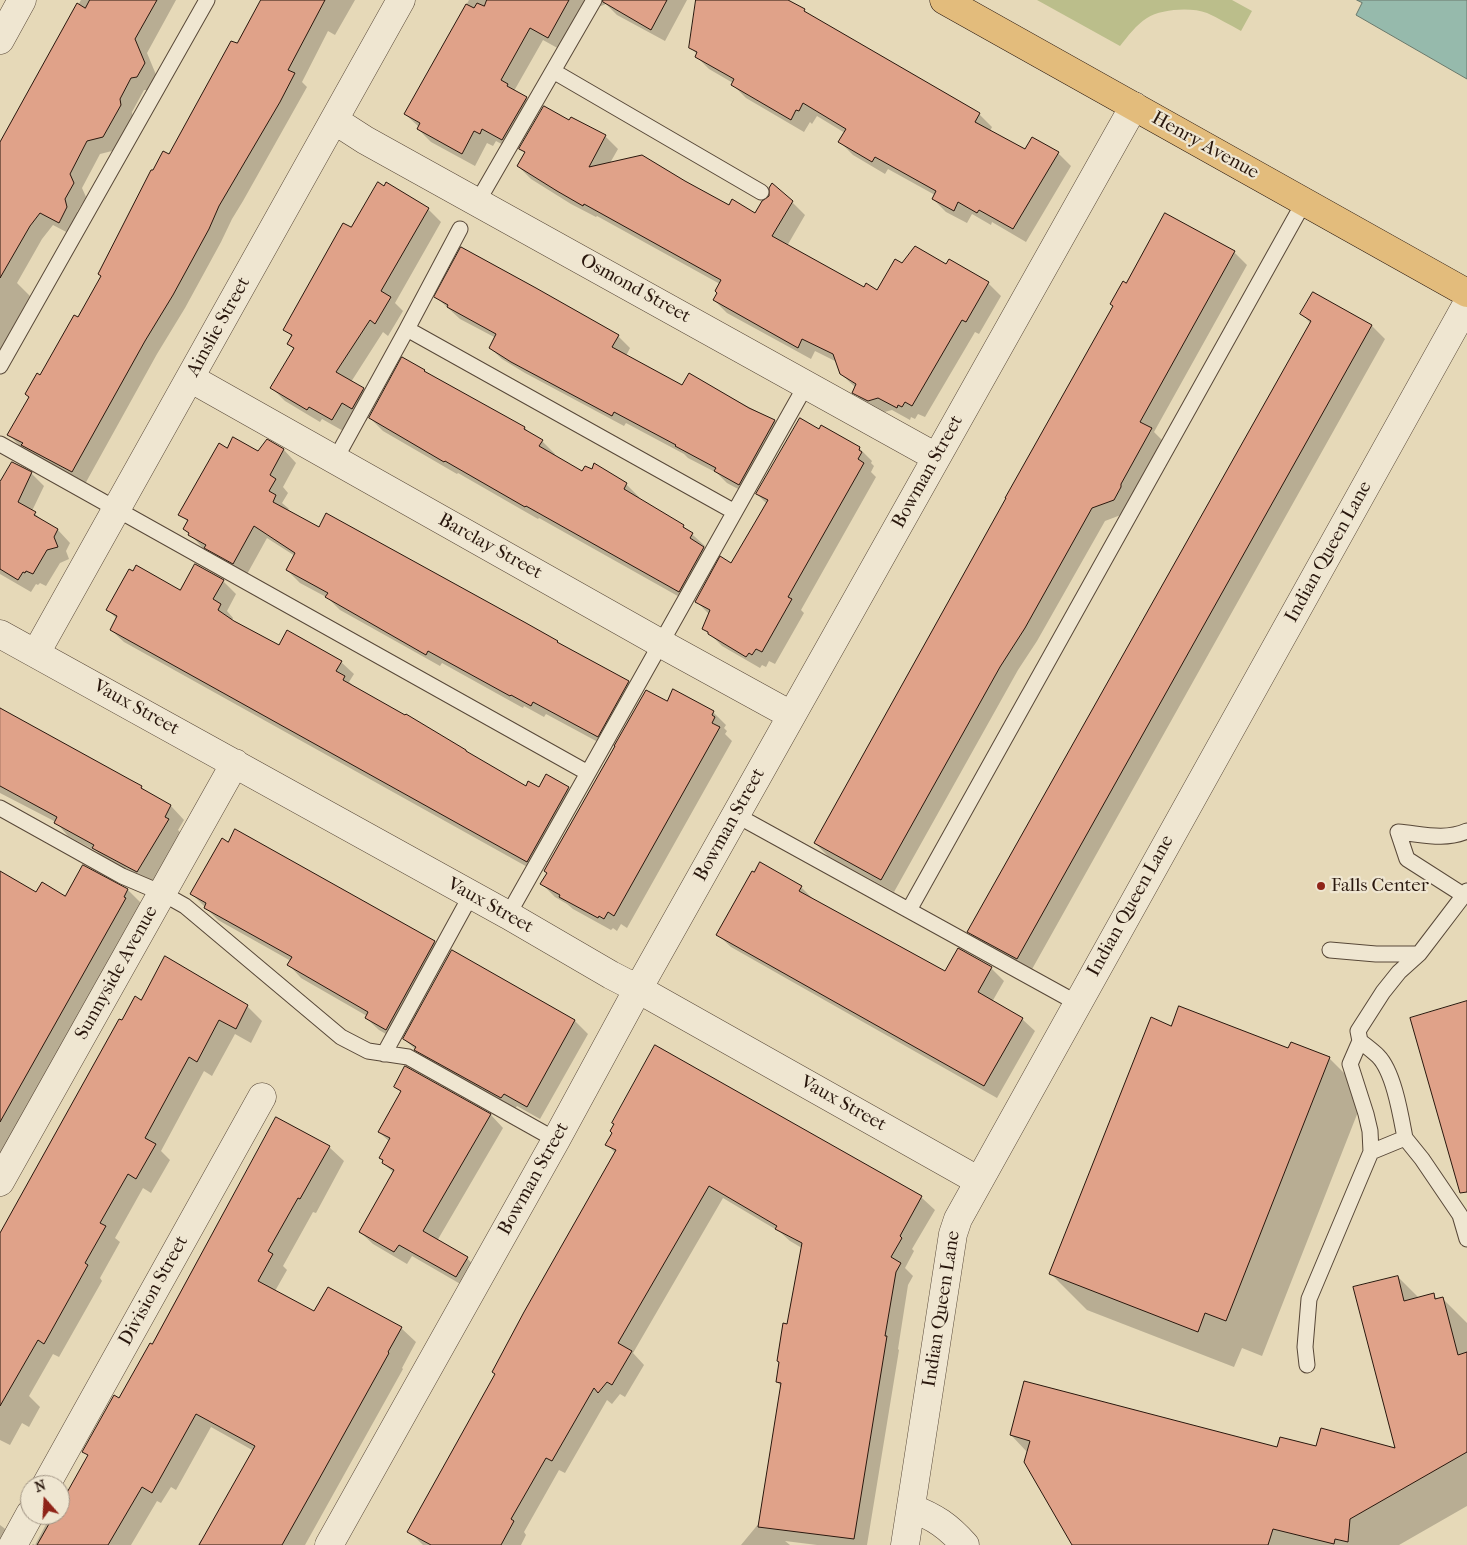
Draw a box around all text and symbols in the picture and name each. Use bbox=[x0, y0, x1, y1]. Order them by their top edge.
street label: Henry Avenue bbox=[1148, 107, 1262, 185]
street label: Osmond Street bbox=[576, 249, 694, 329]
street label: Ainslie Street bbox=[182, 273, 256, 381]
street label: Bowman Street bbox=[888, 412, 968, 532]
street label: Indian Queen Lane bbox=[1281, 477, 1377, 627]
street label: Barclay Street bbox=[434, 509, 546, 585]
street label: Vaux Street bbox=[89, 675, 183, 741]
street label: Bowman Street bbox=[690, 765, 770, 885]
street label: Indian Queen Lane bbox=[1083, 831, 1179, 981]
street label: Vaux Street bbox=[443, 873, 537, 939]
place label: Falls Center bbox=[1331, 875, 1429, 897]
marker: Falls Center bbox=[1315, 880, 1327, 892]
street label: Sunnyside Avenue bbox=[71, 902, 163, 1044]
street label: Vaux Street bbox=[796, 1071, 890, 1137]
street label: Bowman Street bbox=[494, 1119, 574, 1239]
street label: Indian Queen Lane bbox=[918, 1229, 966, 1389]
street label: Division Street bbox=[114, 1232, 194, 1350]
north arrow bbox=[20, 1475, 70, 1525]
text: N bbox=[32, 1477, 48, 1496]

